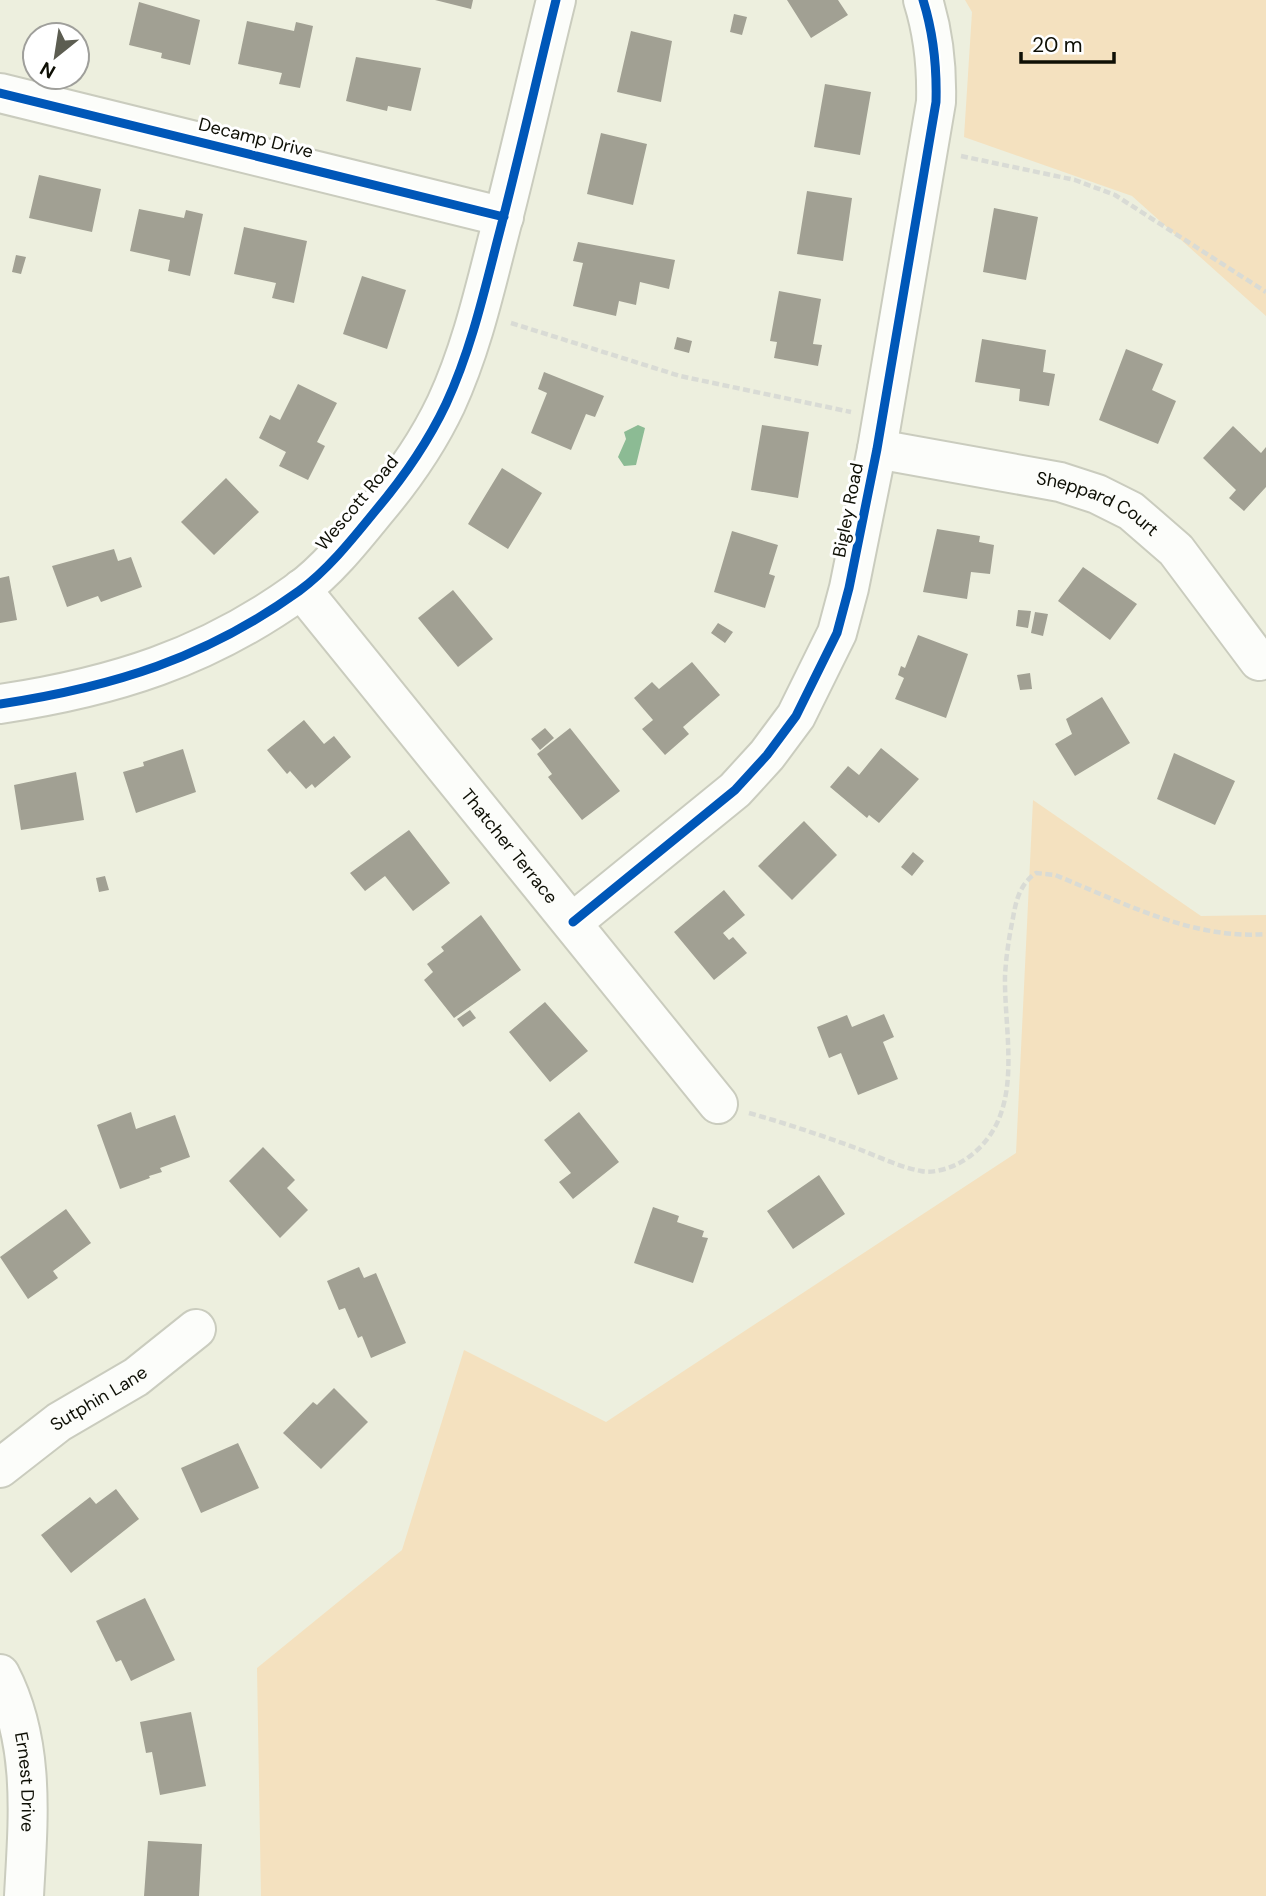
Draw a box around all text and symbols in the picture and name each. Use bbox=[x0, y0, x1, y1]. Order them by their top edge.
north arrow bbox=[21, 21, 91, 91]
scale bar bbox=[1021, 21, 1114, 65]
text: 20 m bbox=[1032, 31, 1083, 59]
text: N bbox=[35, 56, 60, 85]
street label: Decamp Drive bbox=[196, 112, 316, 164]
street label: Wescott Road bbox=[310, 450, 404, 556]
street label: Bigley Road bbox=[827, 461, 869, 559]
street label: Sheppard Court bbox=[1035, 466, 1164, 542]
street label: Thatcher Terrace bbox=[455, 784, 563, 909]
street label: Sutphin Lane bbox=[45, 1360, 152, 1437]
street label: Ernest Drive bbox=[9, 1730, 40, 1832]

